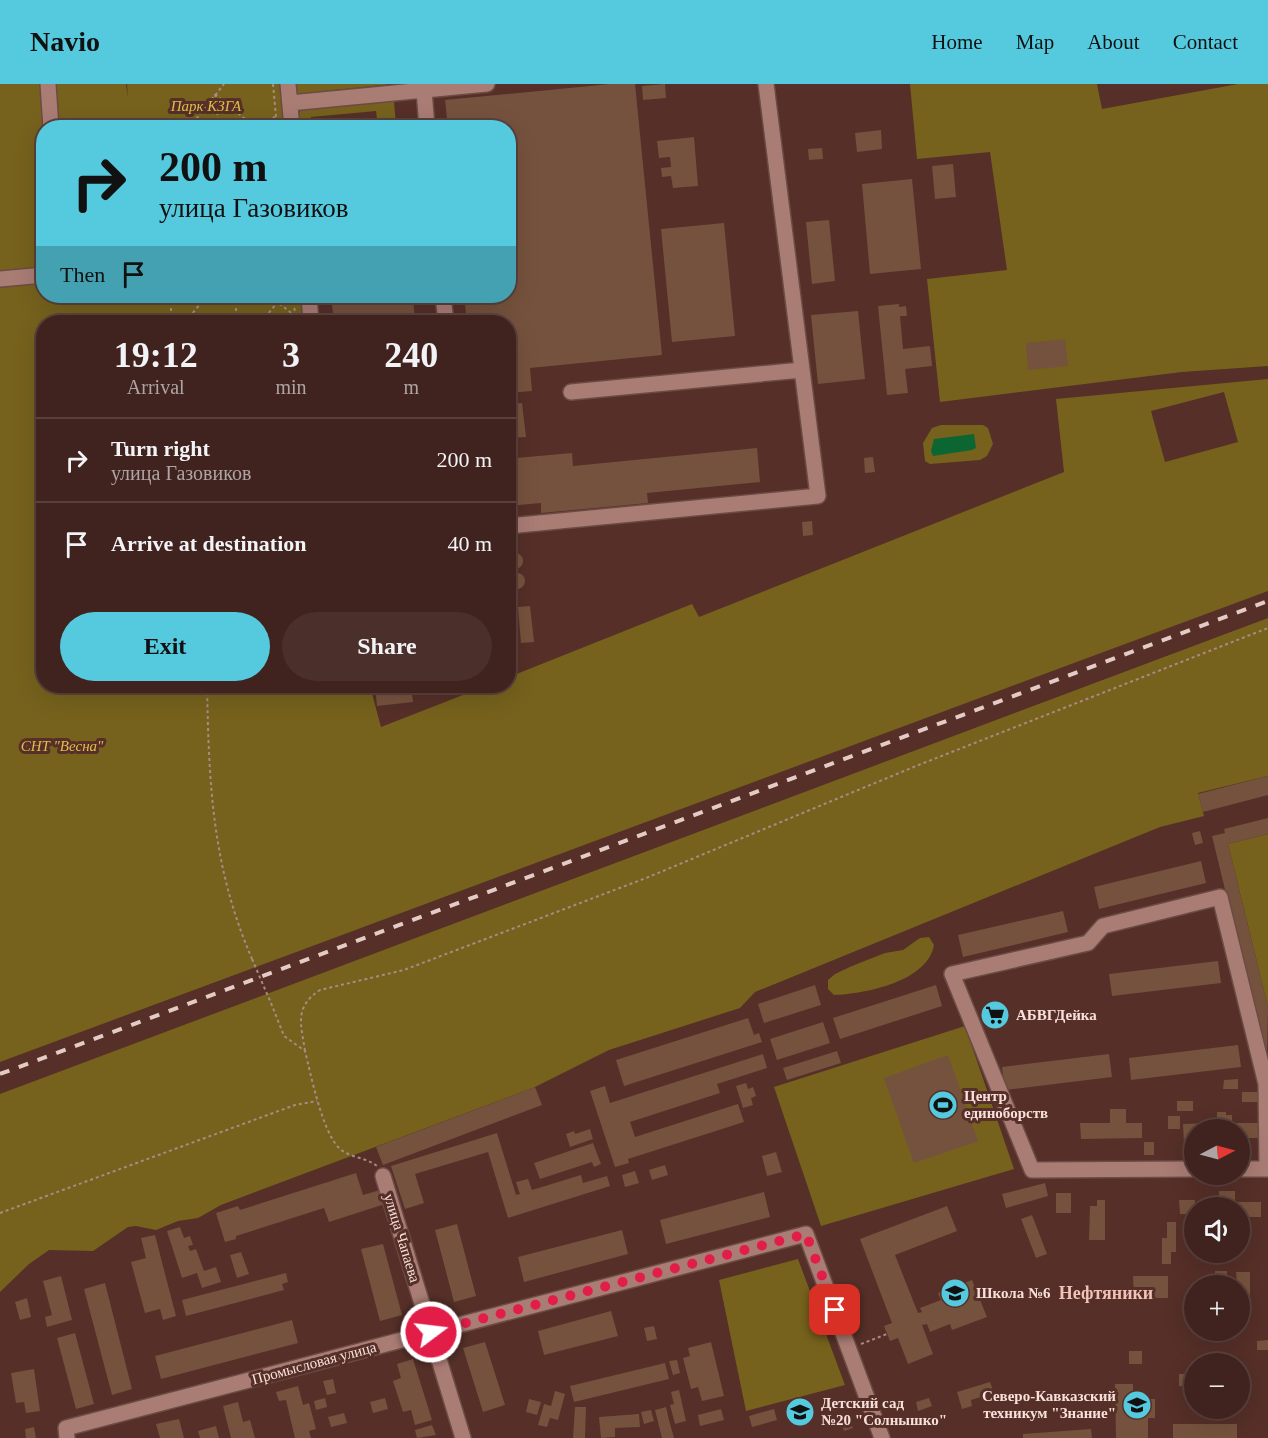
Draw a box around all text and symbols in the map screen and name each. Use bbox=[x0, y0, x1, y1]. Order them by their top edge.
text: Navio bbox=[30, 26, 100, 57]
text: Home bbox=[931, 30, 983, 54]
text: Map bbox=[1016, 30, 1054, 54]
text: About bbox=[1087, 30, 1140, 54]
text: Contact bbox=[1173, 30, 1238, 54]
park label: Парк КЗГА bbox=[170, 98, 242, 114]
icon: right bbox=[60, 144, 138, 222]
text: 200 m bbox=[159, 144, 268, 190]
text: улица Газовиков bbox=[159, 193, 349, 223]
icon: arrive bbox=[117, 258, 150, 291]
text: Then bbox=[60, 262, 105, 287]
text: 19:12 bbox=[114, 335, 198, 375]
text: 3 bbox=[282, 335, 300, 375]
text: 240 bbox=[384, 335, 438, 375]
text: Arrival bbox=[127, 376, 185, 398]
text: min bbox=[275, 376, 307, 398]
text: m bbox=[404, 376, 419, 398]
text: Turn right bbox=[111, 436, 210, 461]
icon: right bbox=[60, 444, 93, 477]
text: 200 m bbox=[436, 447, 492, 472]
text: улица Газовиков bbox=[111, 462, 251, 484]
icon: arrive bbox=[60, 528, 93, 561]
text: Arrive at destination bbox=[111, 531, 307, 556]
text: 40 m bbox=[447, 531, 492, 556]
button: Exit bbox=[60, 612, 270, 681]
button: Share bbox=[282, 612, 492, 681]
park label: СНТ "Весна" bbox=[21, 738, 104, 754]
supermarket icon: АБВГДейка bbox=[979, 999, 1011, 1031]
place label: АБВГДейка bbox=[1016, 1007, 1097, 1023]
place label: Центр единоборств bbox=[964, 1088, 1048, 1121]
sports icon: Центр единоборств bbox=[927, 1089, 959, 1121]
north arrow bbox=[1184, 1119, 1250, 1185]
map controls bbox=[1184, 1119, 1250, 1419]
street label: улица Чапаева bbox=[381, 1192, 423, 1285]
button: sound bbox=[1184, 1197, 1250, 1263]
button: + bbox=[1184, 1275, 1250, 1341]
school or university icon: Школа №6 bbox=[939, 1277, 971, 1309]
district label: Нефтяники bbox=[1059, 1283, 1153, 1303]
pin bbox=[809, 1284, 860, 1335]
place label: Школа №6 bbox=[976, 1285, 1051, 1301]
icon: arrive bbox=[818, 1293, 851, 1326]
position arrow bbox=[399, 1300, 463, 1364]
street label: Промысловая улица bbox=[250, 1339, 378, 1387]
button: − bbox=[1184, 1353, 1250, 1419]
place label: Северо-Кавказский техникум "Знание" bbox=[982, 1388, 1116, 1421]
school or university icon: Северо-Кавказский техникум "Знание" bbox=[1121, 1389, 1153, 1421]
place label: Детский сад №20 "Солнышко" bbox=[821, 1395, 947, 1428]
school or university icon: Детский сад №20 "Солнышко" bbox=[784, 1396, 816, 1428]

